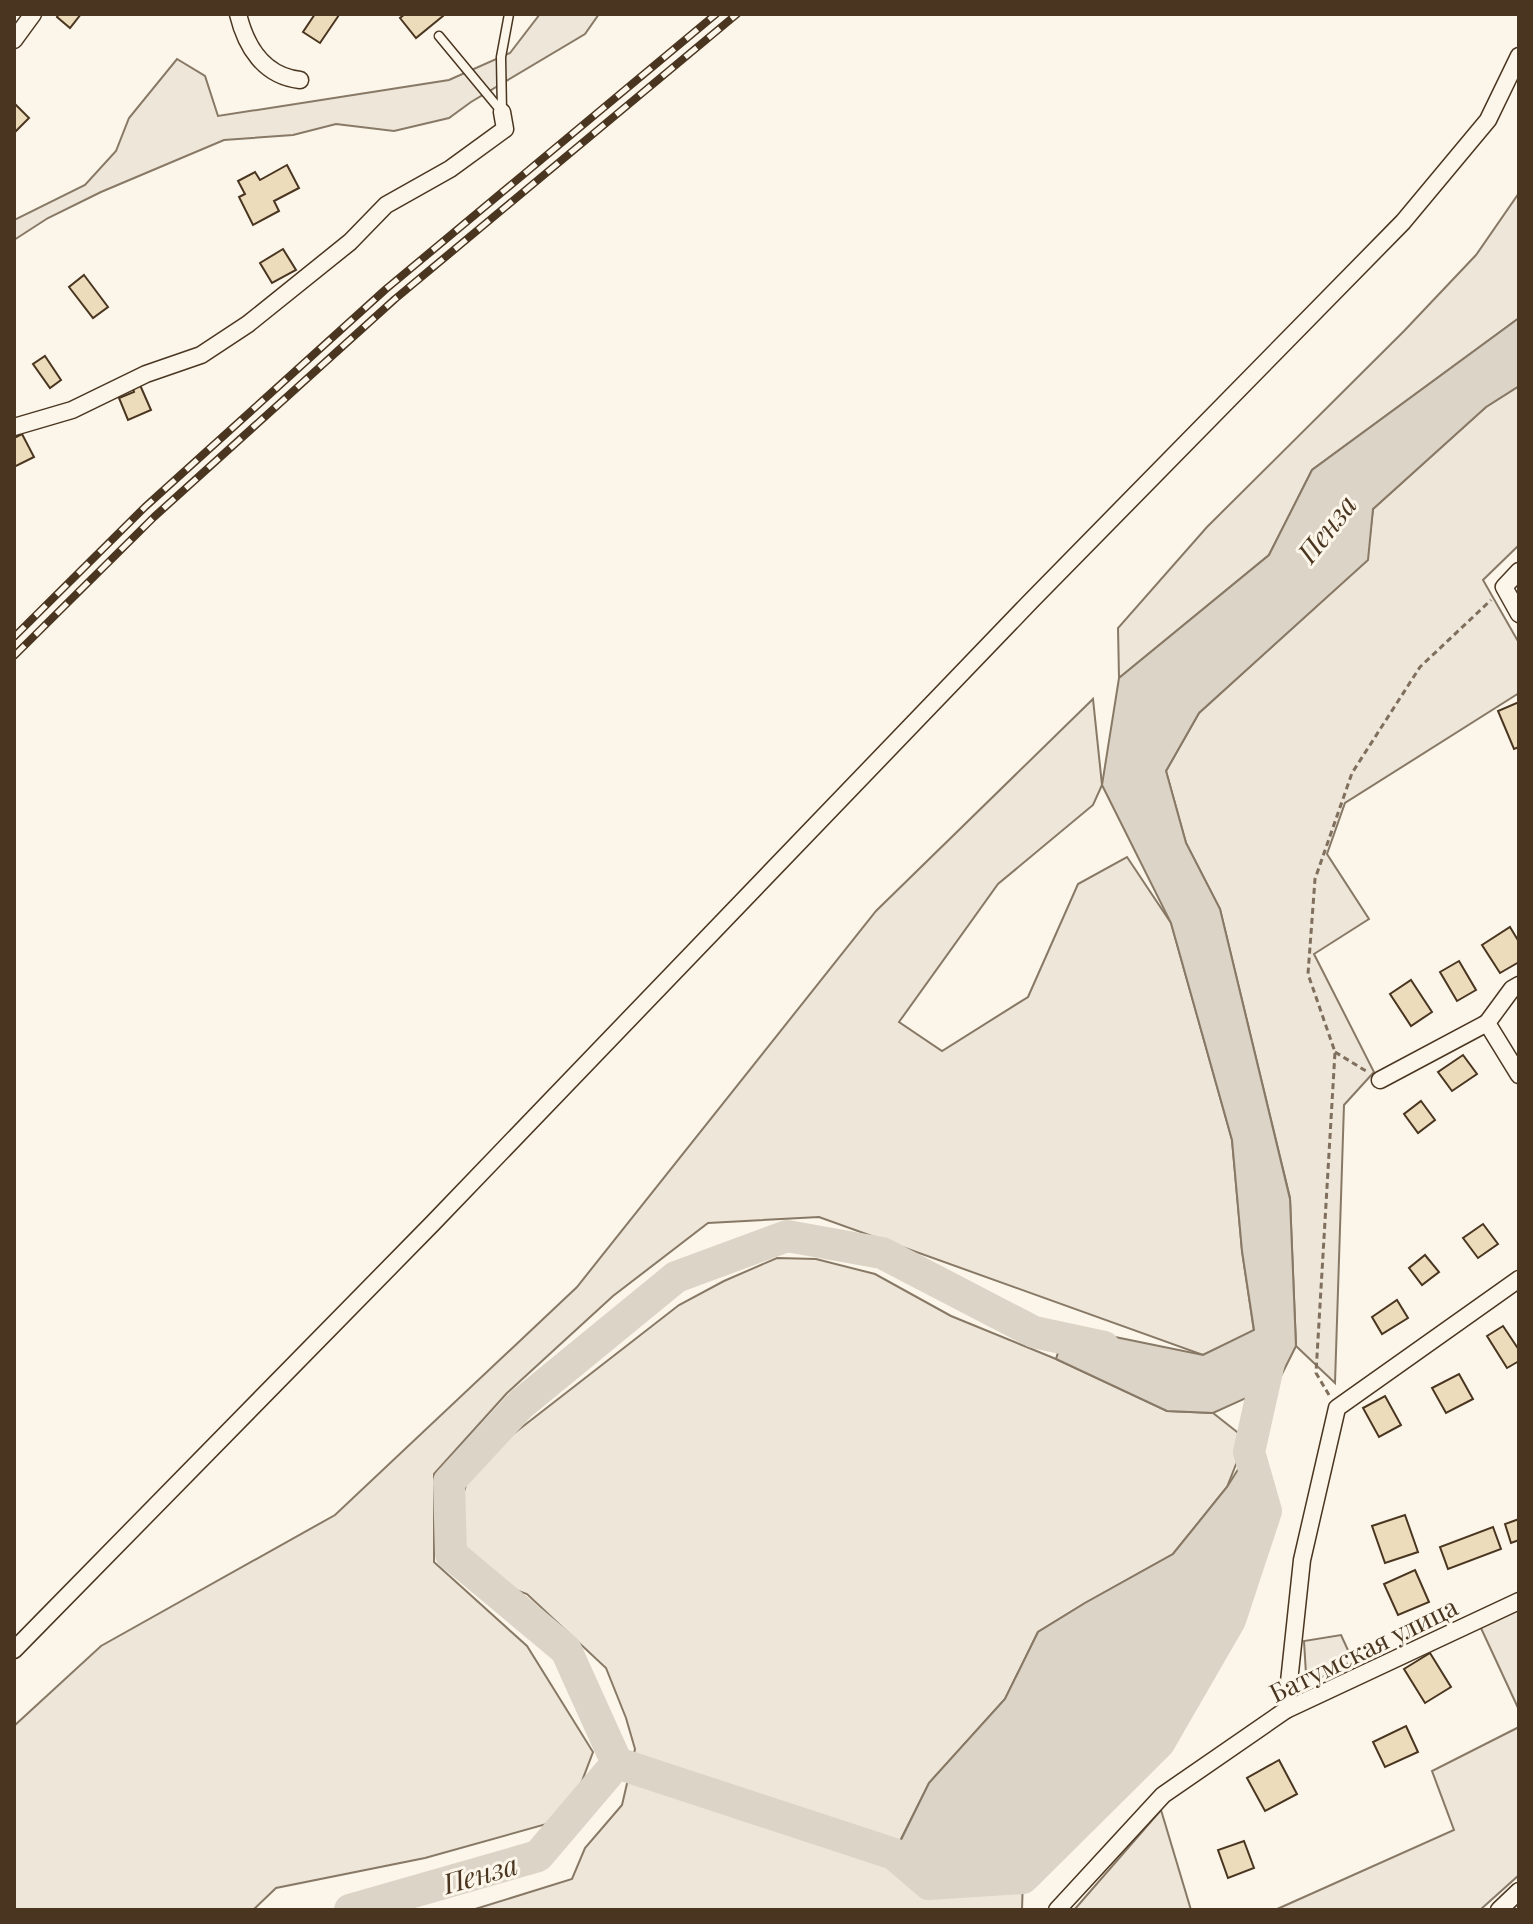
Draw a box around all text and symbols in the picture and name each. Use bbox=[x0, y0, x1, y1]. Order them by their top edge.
water label: Пенза bbox=[1287, 486, 1364, 570]
street label: Батумская улица bbox=[1263, 1588, 1463, 1710]
water label: Пенза bbox=[437, 1845, 522, 1902]

